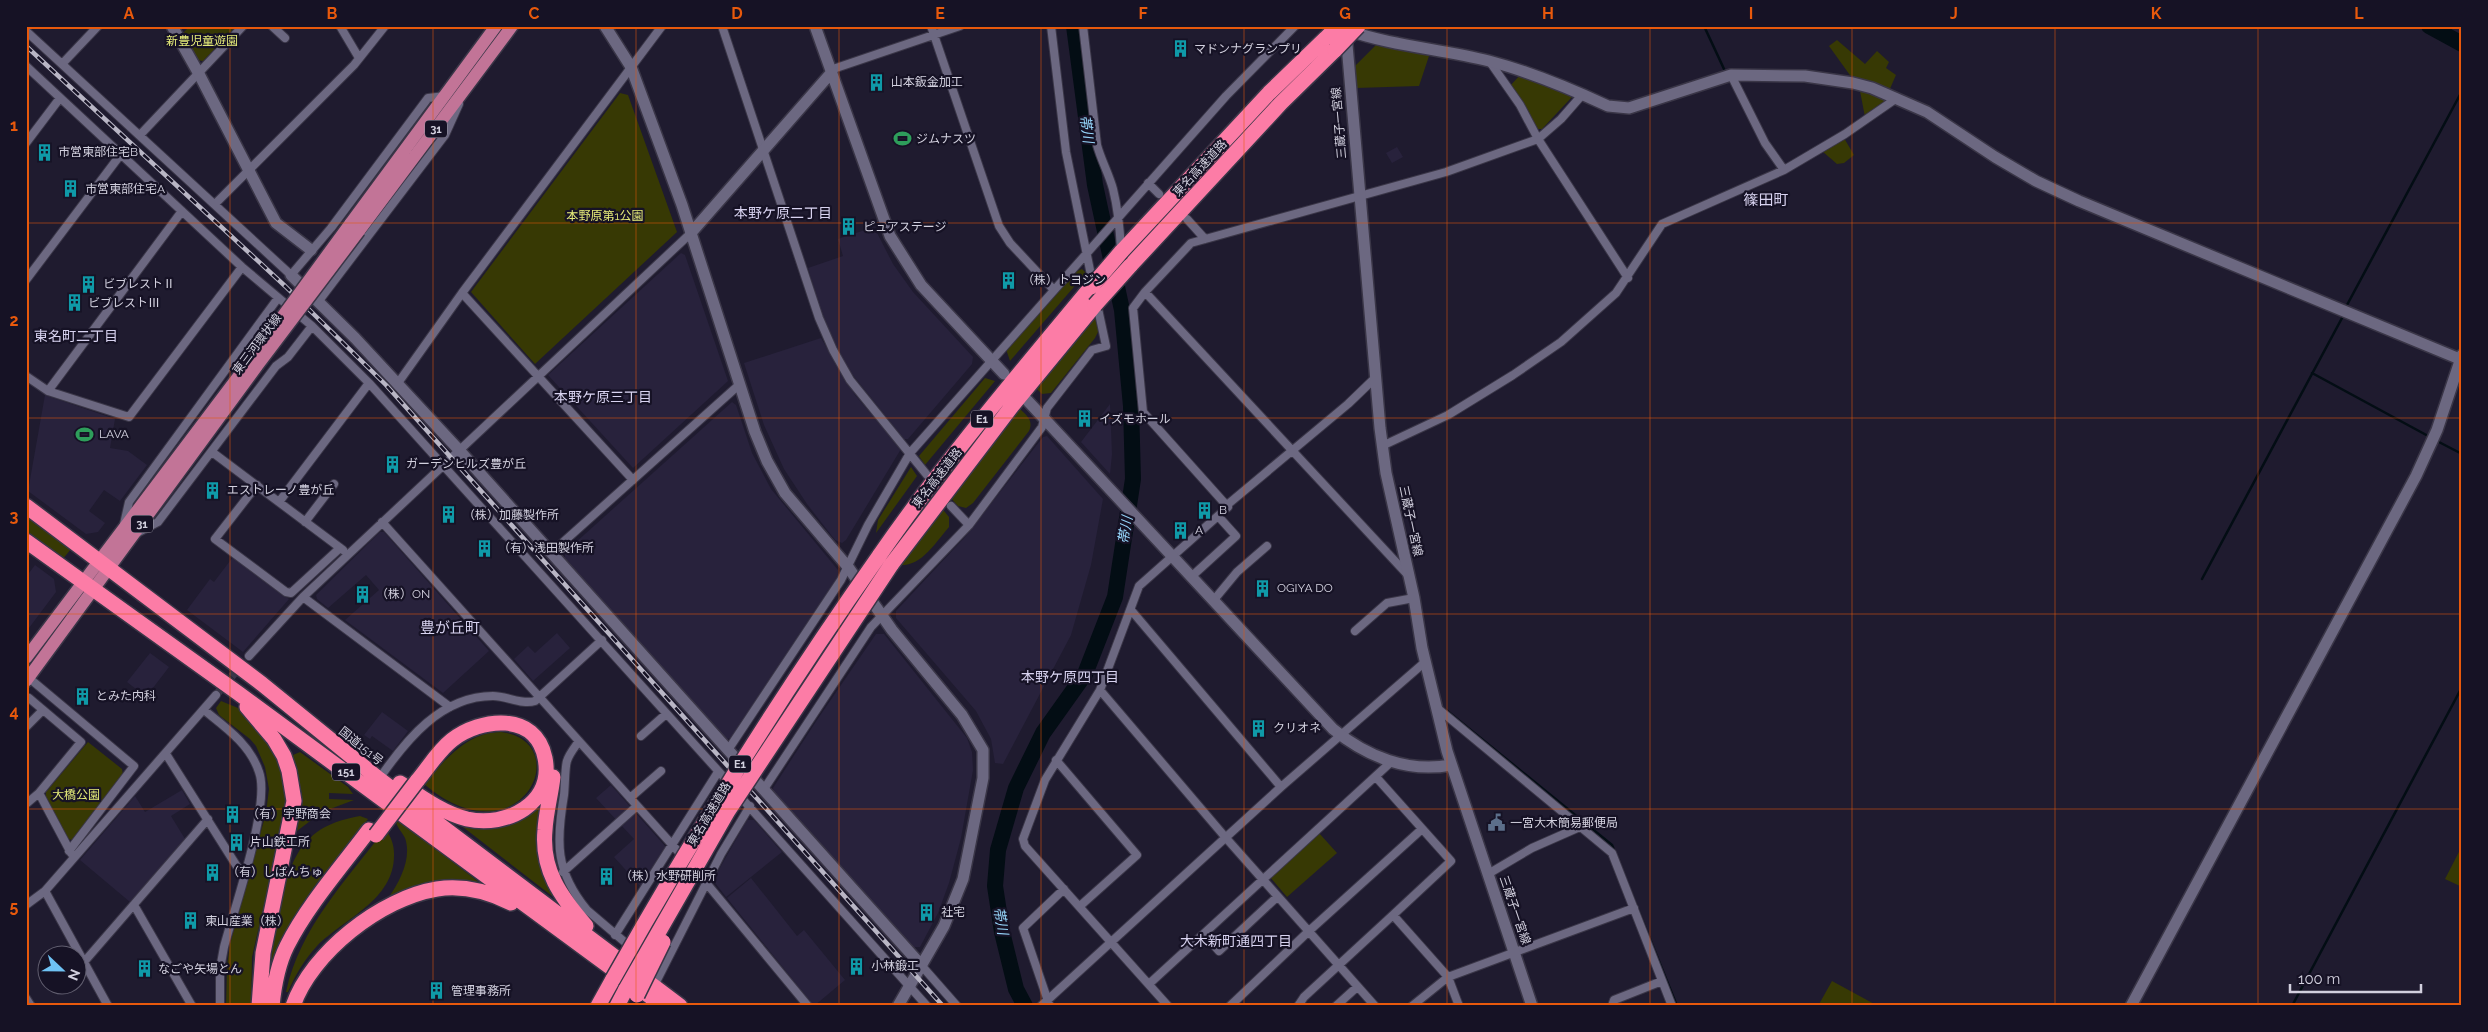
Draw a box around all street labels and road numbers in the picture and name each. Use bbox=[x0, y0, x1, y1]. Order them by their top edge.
street label: 三蔵子一宮線 bbox=[1329, 87, 1349, 159]
road number: 31 bbox=[425, 120, 447, 138]
street label: 東名高速道路 bbox=[1170, 137, 1230, 199]
street label: 東三河環状線 bbox=[230, 311, 284, 377]
road number: E1 bbox=[971, 410, 993, 428]
street label: 東名高速道路 bbox=[909, 445, 965, 511]
street label: 三蔵子一宮線 bbox=[1397, 484, 1425, 558]
road number: 31 bbox=[131, 516, 153, 532]
street label: 国道151号 bbox=[336, 724, 386, 768]
road number: E1 bbox=[729, 756, 751, 772]
road number: 151 bbox=[332, 764, 360, 780]
street label: 東名高速道路 bbox=[684, 780, 734, 848]
street label: 三蔵子一宮線 bbox=[1497, 874, 1533, 946]

